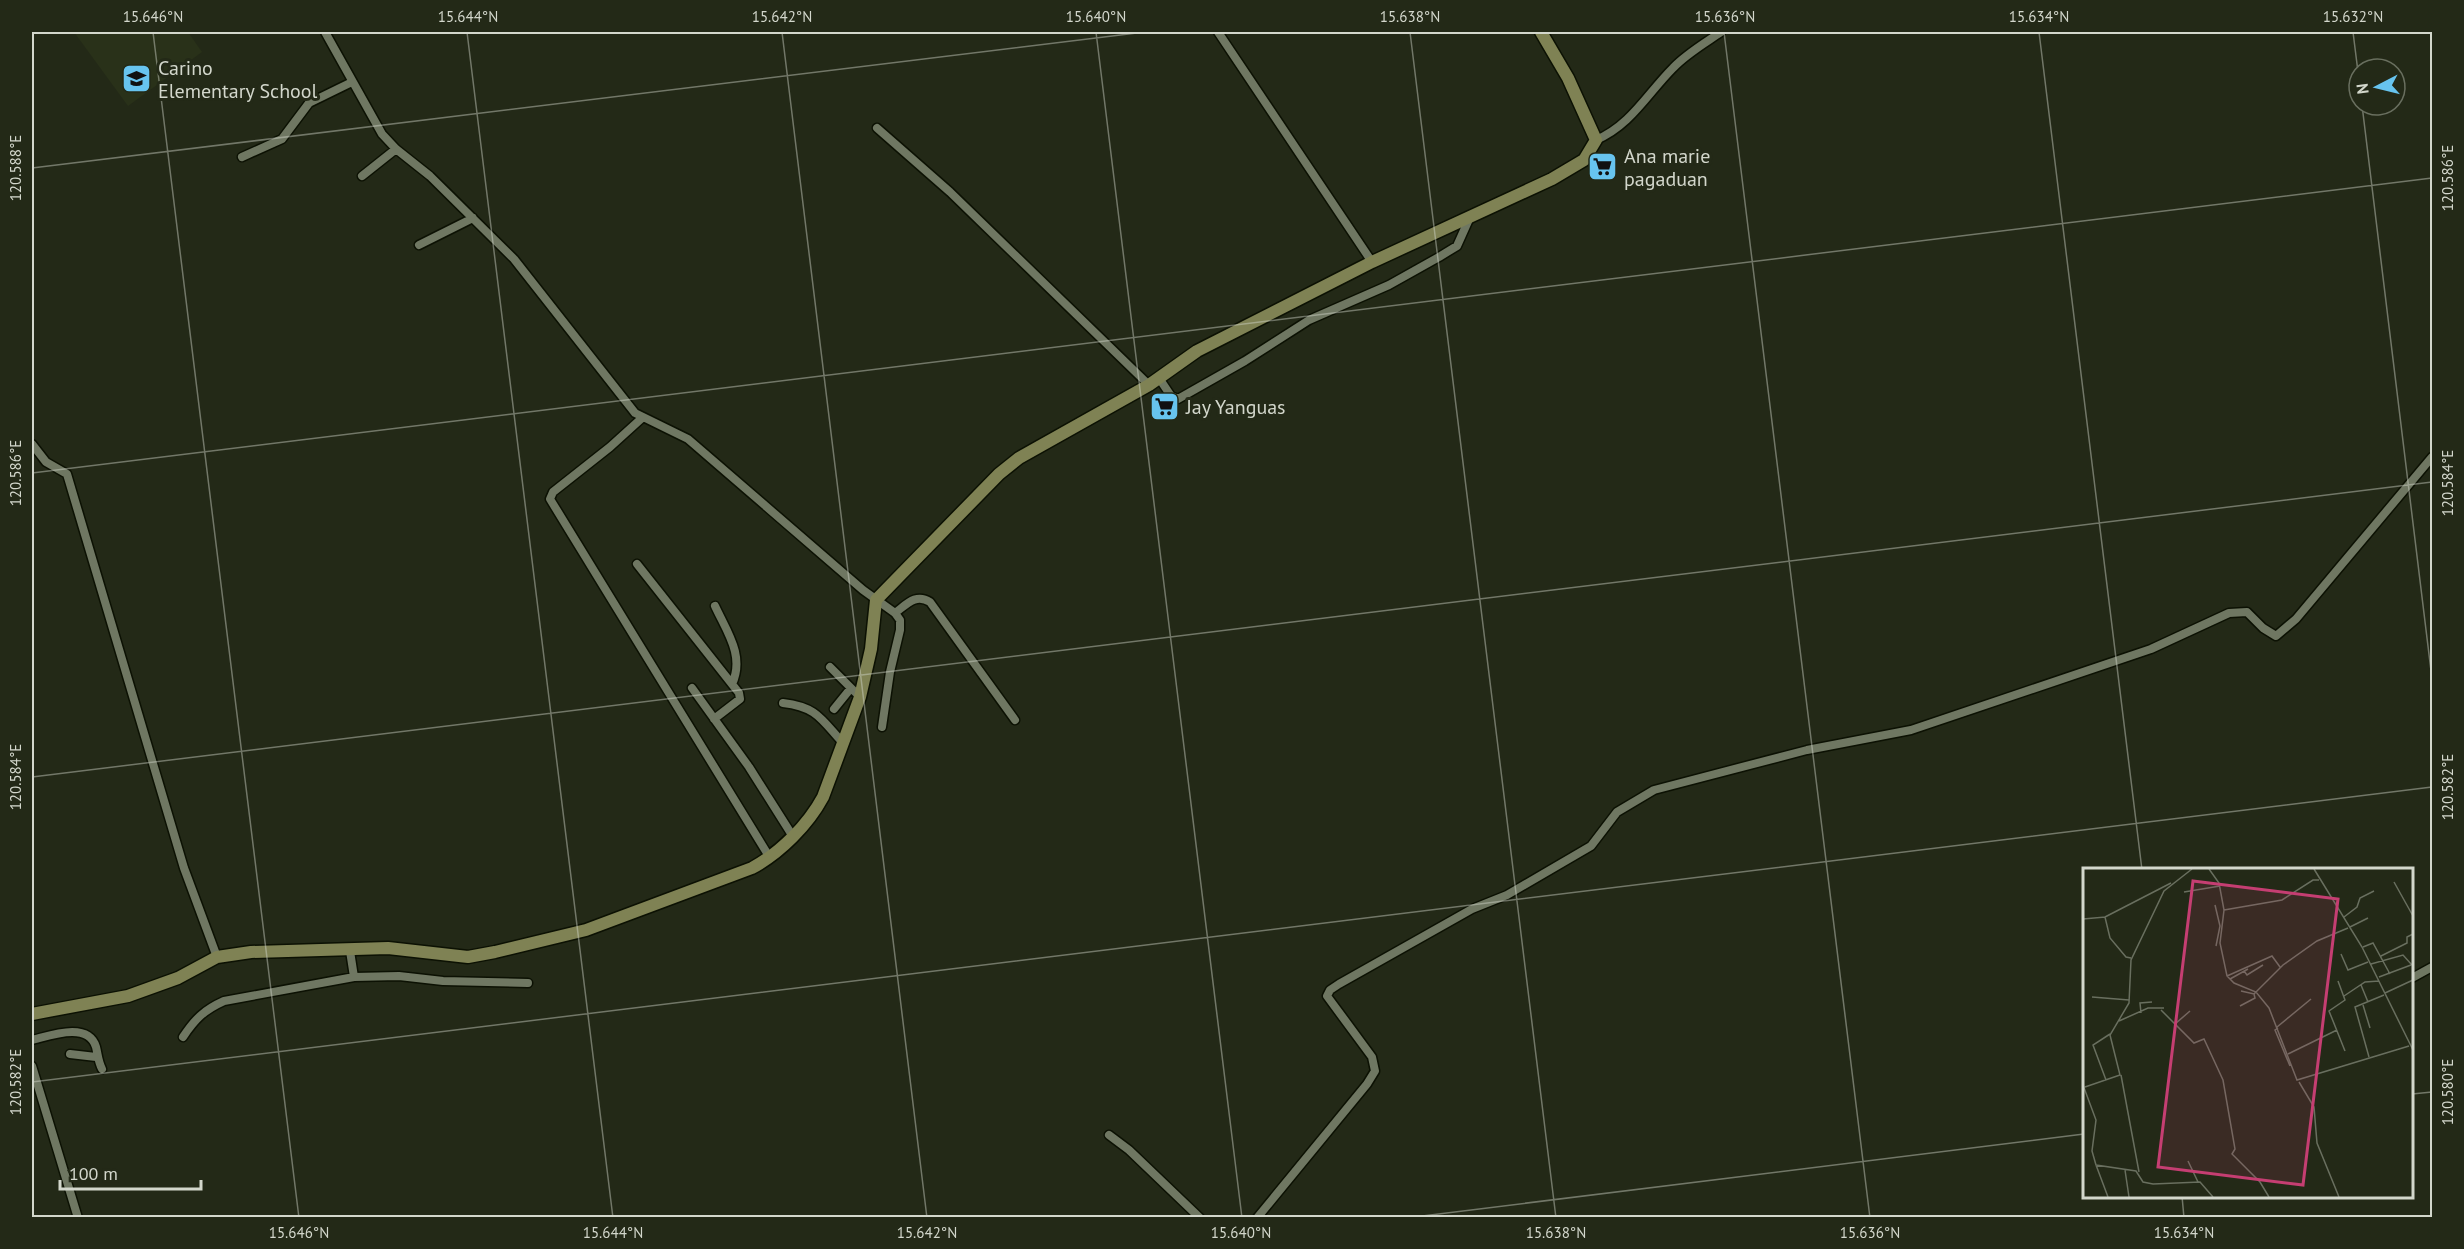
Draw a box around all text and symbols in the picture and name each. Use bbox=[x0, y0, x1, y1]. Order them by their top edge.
text: 15.646°N bbox=[123, 7, 183, 26]
text: 15.644°N bbox=[438, 7, 498, 26]
text: 15.642°N bbox=[752, 7, 812, 26]
text: 15.640°N bbox=[1066, 7, 1126, 26]
text: 15.638°N bbox=[1380, 7, 1440, 26]
text: 15.636°N bbox=[1695, 7, 1755, 26]
text: 15.634°N bbox=[2009, 7, 2069, 26]
text: 15.632°N bbox=[2323, 7, 2383, 26]
place label: Carino Elementary School bbox=[158, 55, 318, 104]
north arrow bbox=[2347, 57, 2407, 117]
school or university icon: Carino Elementary School bbox=[121, 63, 153, 95]
text: N bbox=[2352, 82, 2373, 95]
text: 120.588°E bbox=[6, 135, 25, 201]
place label: Ana marie pagaduan bbox=[1624, 143, 1710, 192]
text: 120.586°E bbox=[2438, 145, 2457, 211]
supermarket icon: Ana marie pagaduan bbox=[1587, 151, 1619, 183]
supermarket icon: Jay Yanguas bbox=[1149, 391, 1181, 423]
place label: Jay Yanguas bbox=[1185, 394, 1286, 420]
text: 120.586°E bbox=[6, 440, 25, 506]
text: 120.584°E bbox=[2438, 450, 2457, 516]
text: 120.584°E bbox=[6, 744, 25, 810]
text: 120.582°E bbox=[2438, 754, 2457, 820]
inset map bbox=[2083, 868, 2413, 1198]
text: 120.582°E bbox=[6, 1049, 25, 1115]
text: 120.580°E bbox=[2438, 1059, 2457, 1125]
scale bar bbox=[60, 1153, 201, 1191]
text: 100 m bbox=[69, 1162, 118, 1185]
text: 15.646°N bbox=[269, 1223, 329, 1242]
text: 15.644°N bbox=[583, 1223, 643, 1242]
text: 15.642°N bbox=[897, 1223, 957, 1242]
text: 15.640°N bbox=[1211, 1223, 1271, 1242]
text: 15.638°N bbox=[1526, 1223, 1586, 1242]
text: 15.636°N bbox=[1840, 1223, 1900, 1242]
text: 15.634°N bbox=[2154, 1223, 2214, 1242]

